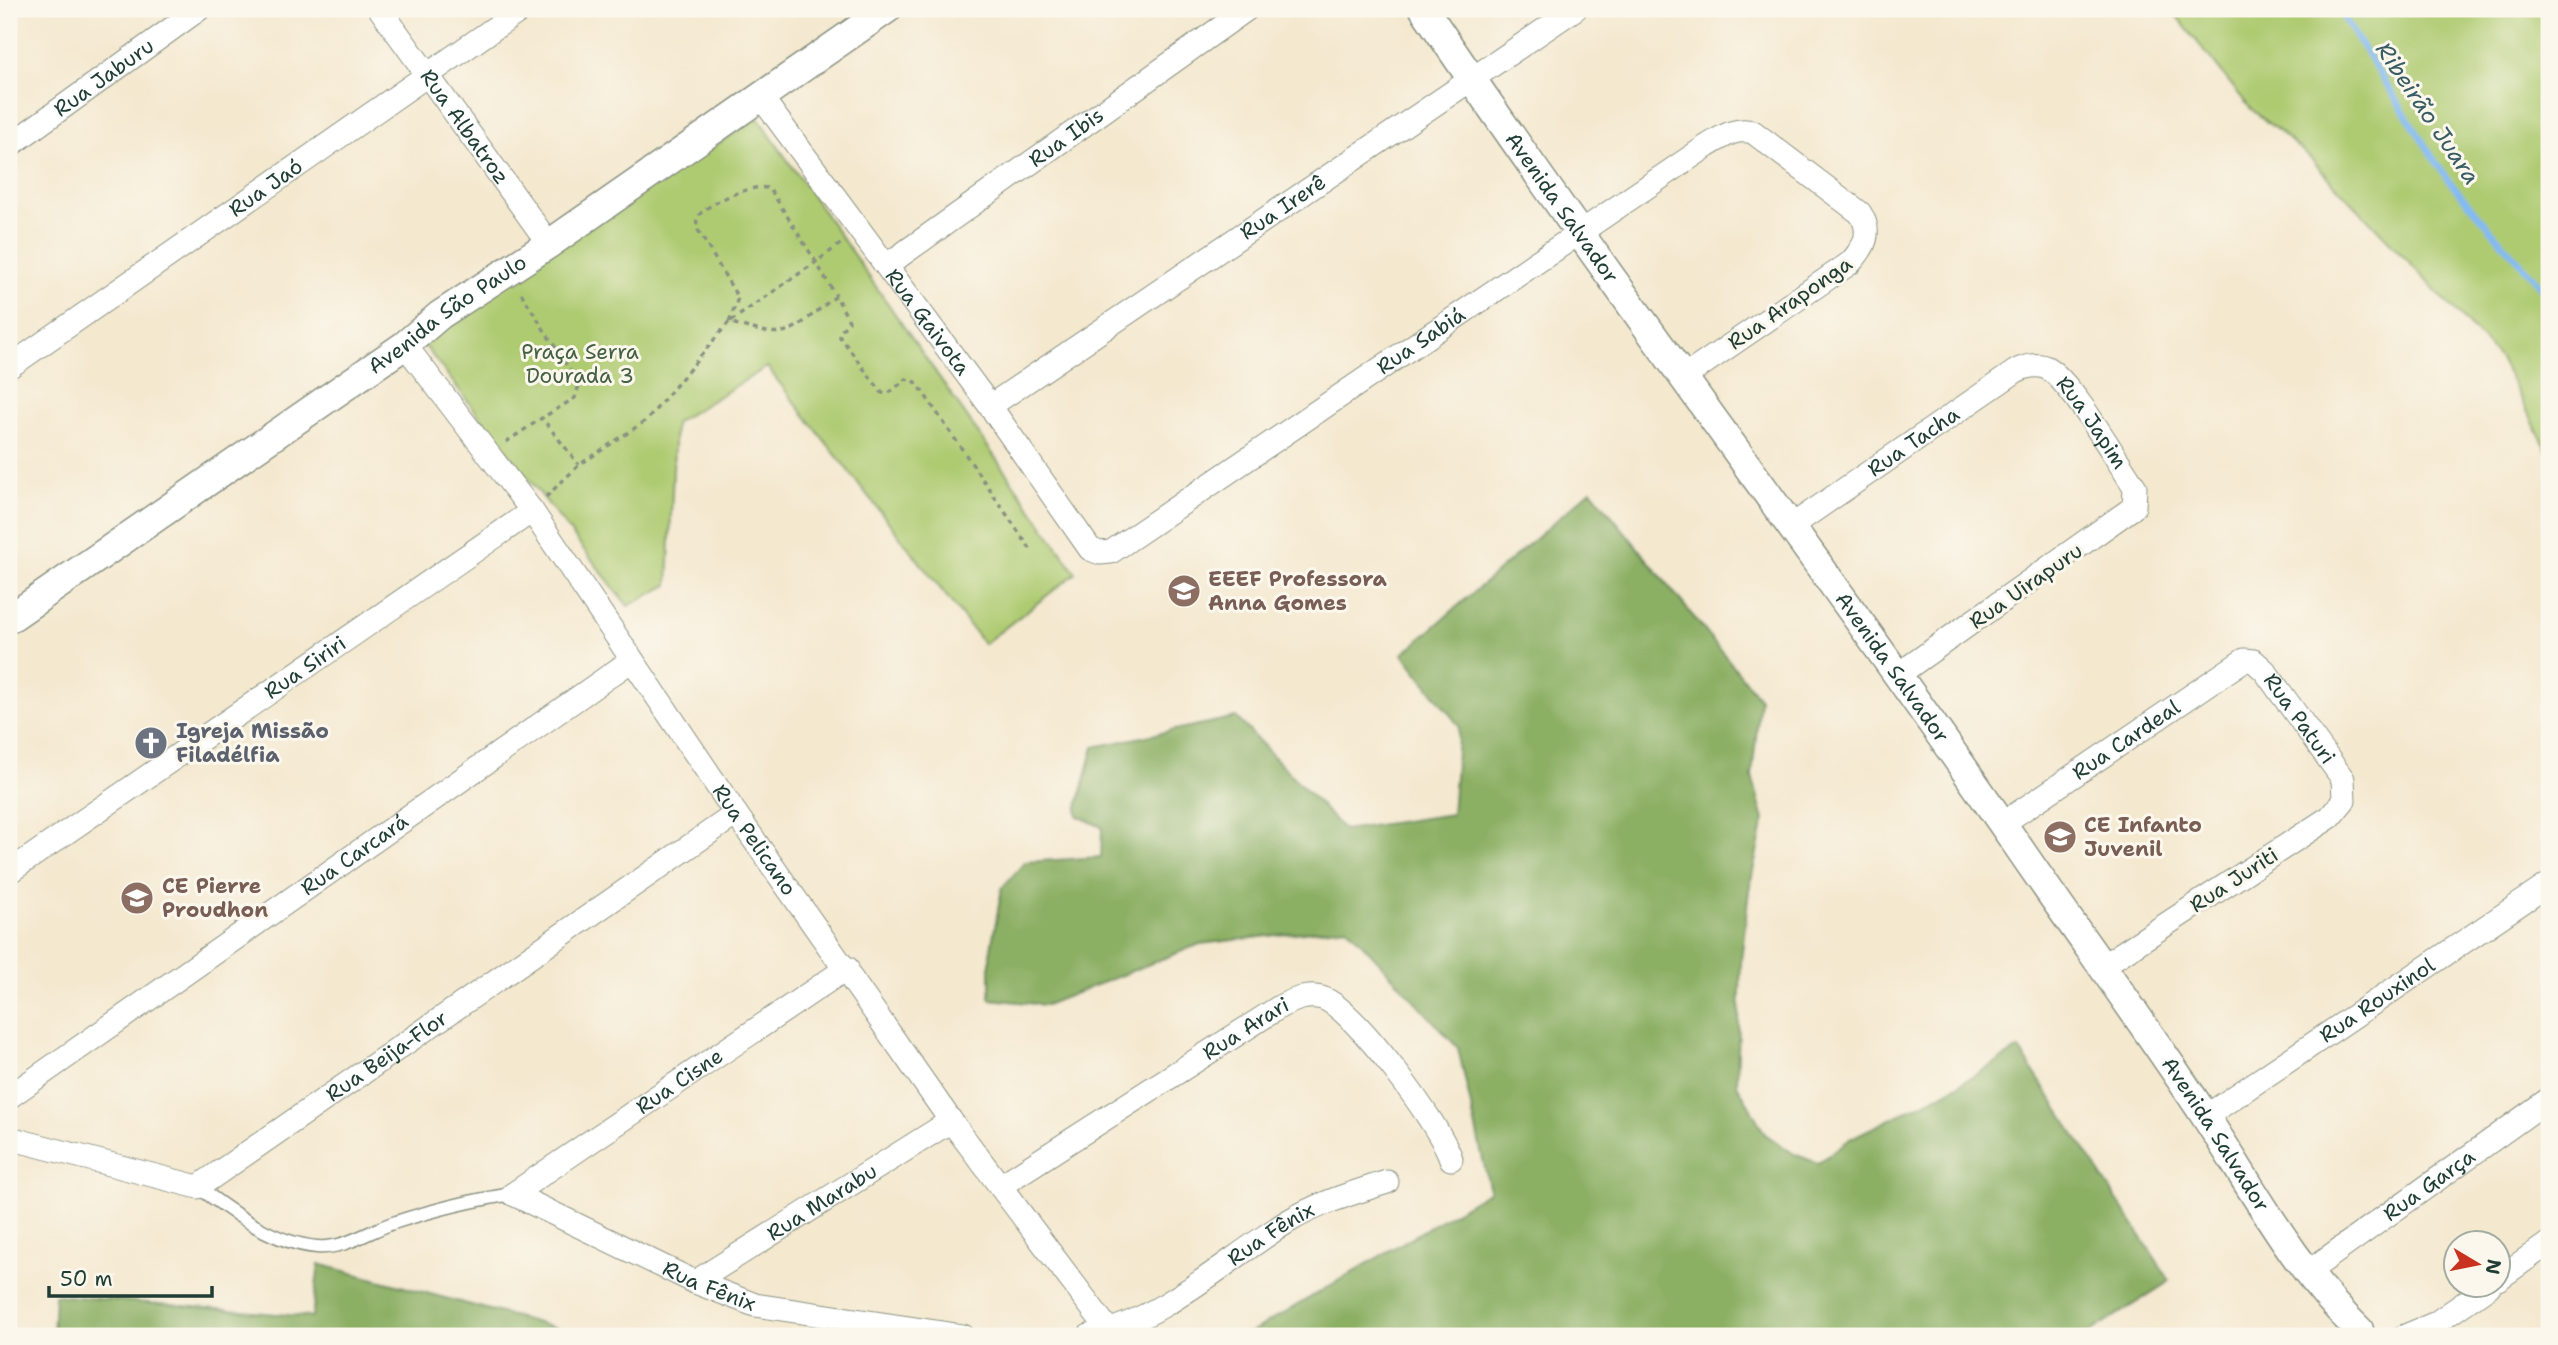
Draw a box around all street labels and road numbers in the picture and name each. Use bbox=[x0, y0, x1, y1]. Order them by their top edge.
street label: Rua Jaburu bbox=[48, 32, 160, 123]
street label: Rua Albatroz bbox=[414, 64, 516, 190]
street label: Rua Ibis bbox=[1023, 101, 1109, 174]
street label: Avenida Salvador bbox=[1499, 127, 1625, 289]
street label: Rua Jaó bbox=[223, 152, 308, 223]
street label: Rua Irerê bbox=[1234, 168, 1331, 246]
street label: Avenida São Paulo bbox=[363, 248, 532, 380]
street label: Rua Araponga bbox=[1722, 250, 1858, 356]
street label: Rua Gaivota bbox=[879, 263, 977, 381]
street label: Rua Sabiá bbox=[1371, 301, 1471, 381]
street label: Rua Japim bbox=[2050, 370, 2134, 474]
street label: Rua Tacha bbox=[1862, 400, 1965, 483]
street label: Rua Uirapuru bbox=[1964, 537, 2088, 635]
street label: Avenida Salvador bbox=[1829, 586, 1956, 748]
street label: Rua Siriri bbox=[259, 629, 352, 706]
street label: Rua Paturi bbox=[2257, 667, 2342, 770]
street label: Rua Cardeal bbox=[2067, 693, 2186, 786]
street label: Rua Pelicano bbox=[706, 779, 803, 901]
street label: Rua Carcará bbox=[295, 807, 414, 902]
street label: Rua Juriti bbox=[2184, 841, 2284, 919]
street label: Rua Rouxinol bbox=[2314, 951, 2441, 1049]
street label: Rua Arari bbox=[1197, 990, 1293, 1067]
street label: Rua Beija-Flor bbox=[320, 1004, 453, 1108]
street label: Rua Cisne bbox=[631, 1042, 728, 1121]
street label: Avenida Salvador bbox=[2155, 1051, 2276, 1217]
street label: Rua Garça bbox=[2377, 1143, 2481, 1228]
street label: Rua Marabu bbox=[762, 1157, 882, 1247]
street label: Rua Fênix bbox=[1222, 1196, 1319, 1272]
street label: Rua Fênix bbox=[658, 1254, 760, 1318]

